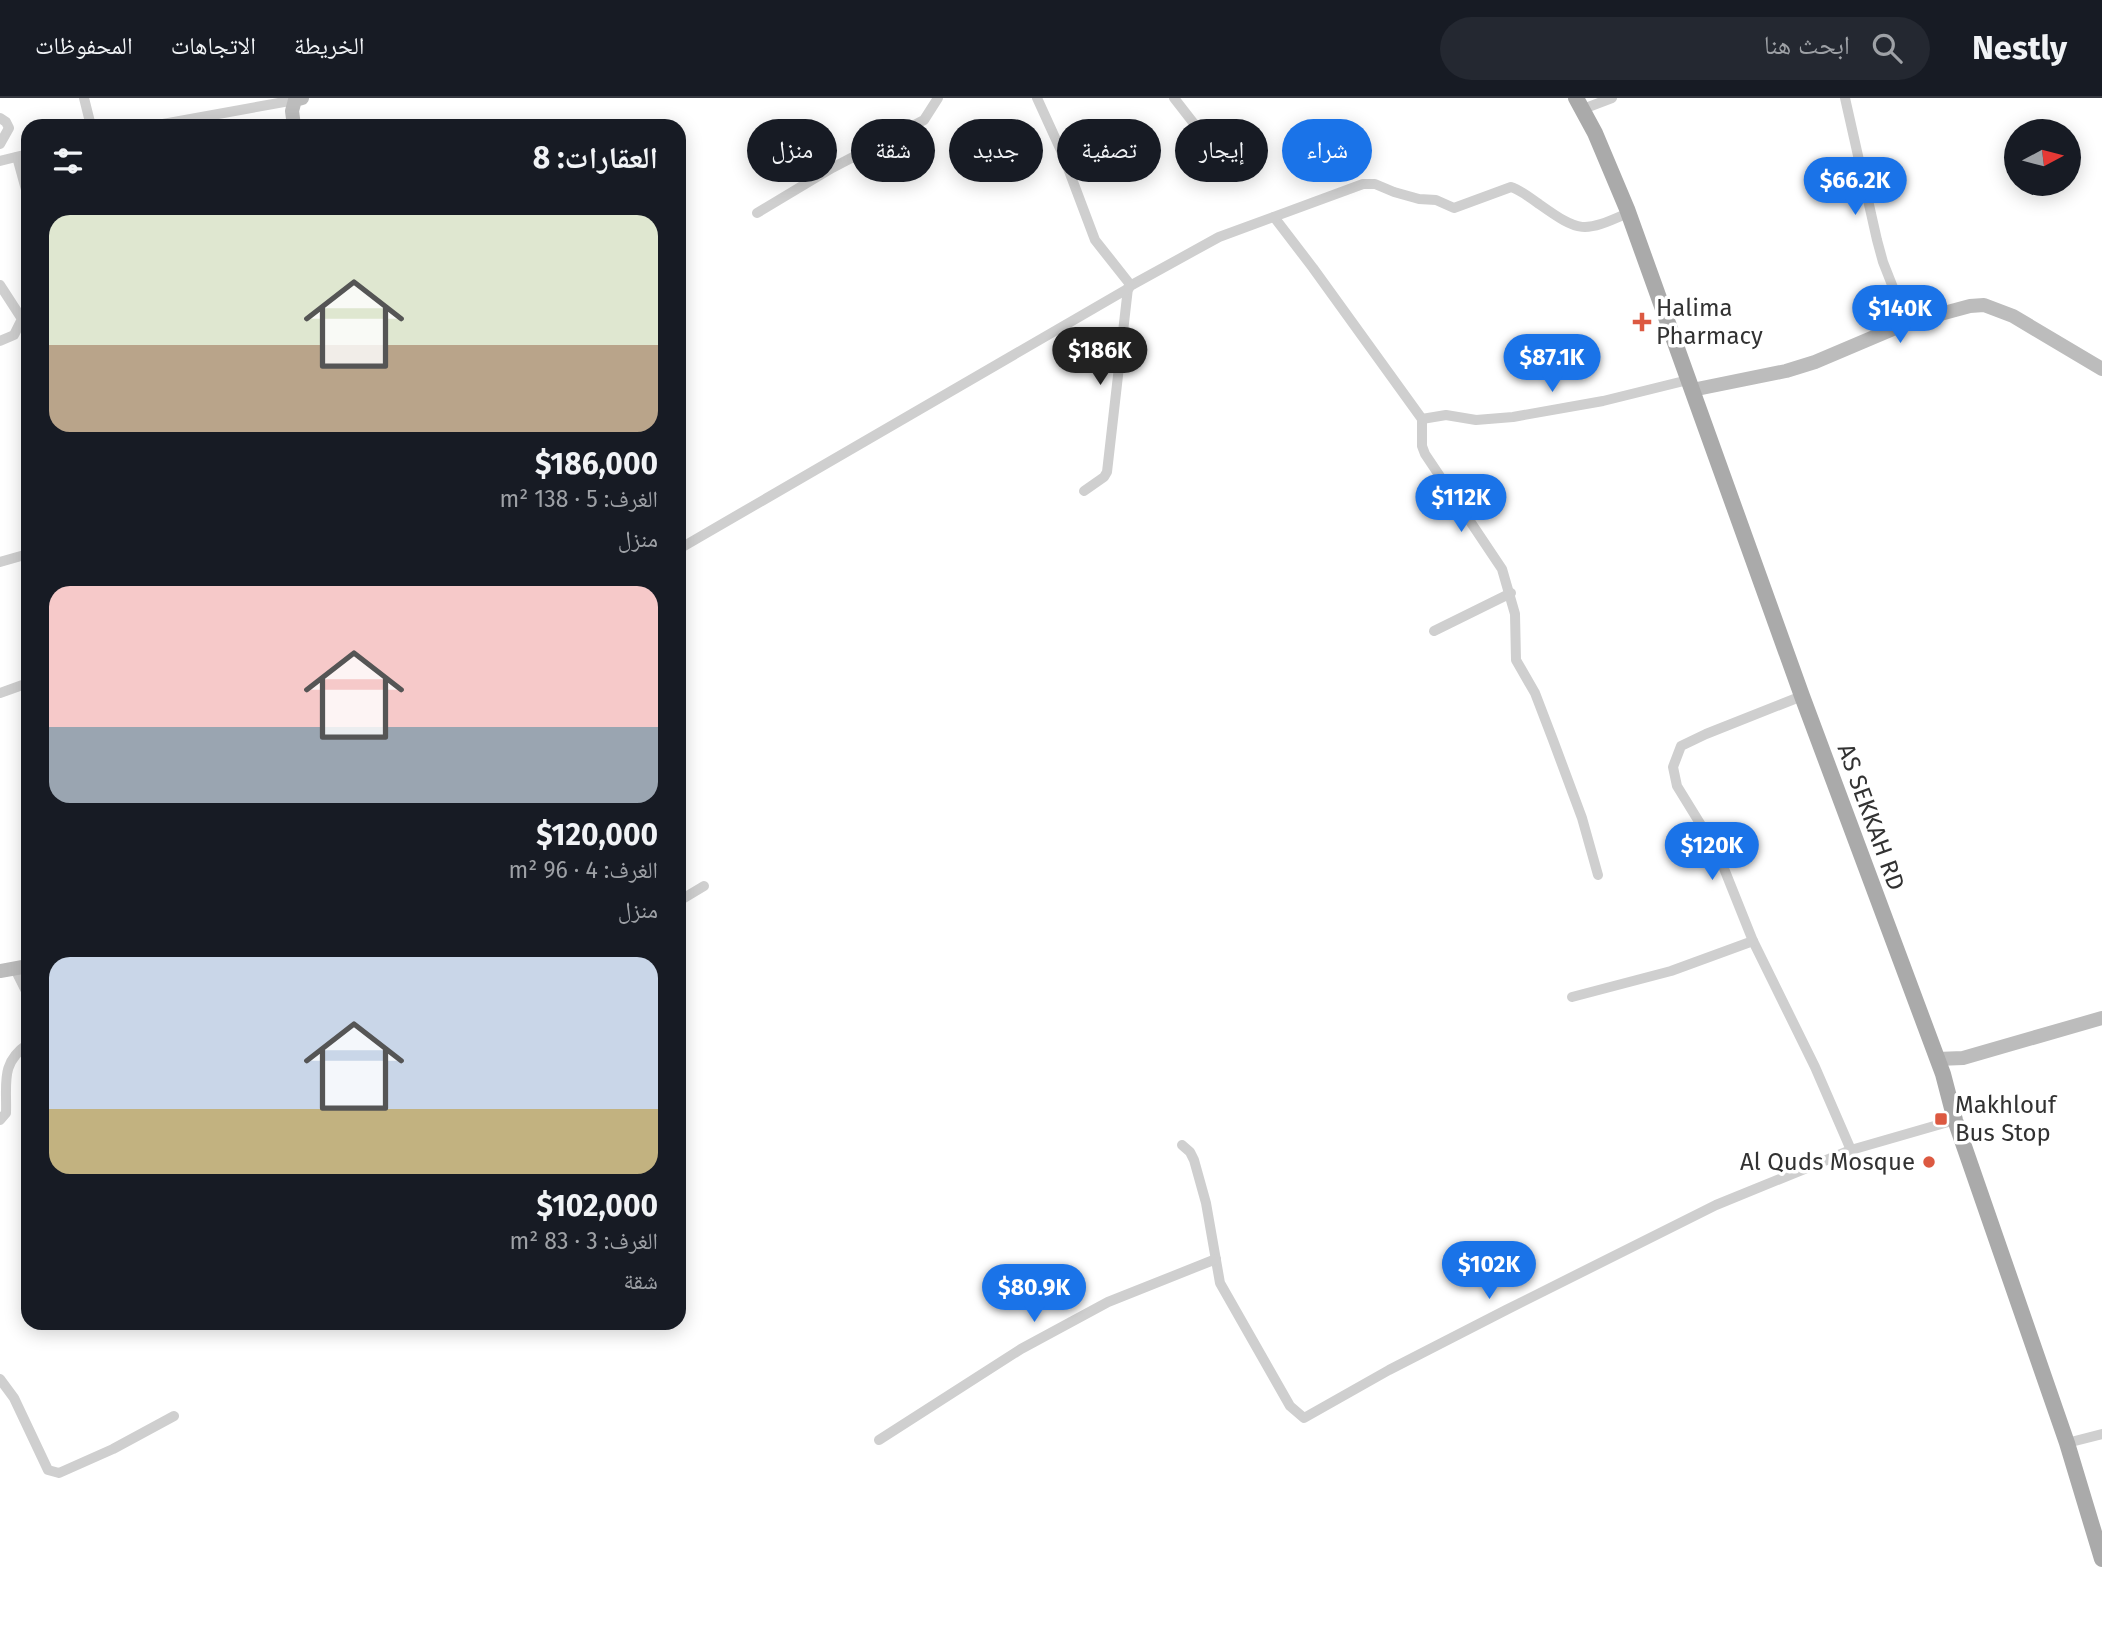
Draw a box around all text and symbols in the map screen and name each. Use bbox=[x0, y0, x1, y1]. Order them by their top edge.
search box bbox=[1440, 17, 1930, 80]
text: Nestly bbox=[1972, 28, 2067, 68]
icon: search bbox=[1868, 29, 1906, 67]
text: ابحث هنا bbox=[1764, 30, 1850, 61]
text: المحفوظات bbox=[35, 32, 133, 60]
text: الاتجاهات bbox=[171, 32, 256, 60]
text: الخريطة bbox=[294, 32, 365, 60]
chip: منزل bbox=[747, 119, 837, 182]
chip: شقة bbox=[851, 119, 935, 182]
chip: جديد bbox=[949, 119, 1043, 182]
chip: تصفية bbox=[1057, 119, 1161, 182]
chip: إيجار bbox=[1175, 119, 1268, 182]
chip: شراء bbox=[1282, 119, 1372, 182]
north arrow bbox=[2004, 119, 2081, 196]
map controls bbox=[2004, 119, 2081, 196]
text: العقارات: 8 bbox=[533, 140, 658, 176]
icon: filters bbox=[49, 142, 87, 180]
pin: $66.2K bbox=[1798, 158, 1912, 217]
text: $66.2K bbox=[1820, 166, 1890, 194]
icon: home bbox=[291, 261, 417, 387]
pin: $140K bbox=[1851, 286, 1949, 345]
place label: Halima Pharmacy bbox=[1656, 294, 1763, 350]
text: $140K bbox=[1868, 294, 1932, 322]
marker: Halima Pharmacy bbox=[1634, 314, 1650, 330]
pin: $186K bbox=[1051, 328, 1149, 387]
pin: $87.1K bbox=[1495, 334, 1609, 394]
text: $186K bbox=[1068, 336, 1132, 364]
text: $87.1K bbox=[1520, 343, 1584, 371]
text: $186,000 bbox=[535, 446, 658, 482]
pin: $112K bbox=[1412, 474, 1510, 534]
text: $112K bbox=[1431, 483, 1491, 511]
text: الغرف: 5 · 138 m² bbox=[499, 485, 658, 513]
text: منزل bbox=[618, 525, 658, 553]
icon: home bbox=[291, 632, 417, 758]
street label: AS SEKKAH RD bbox=[1832, 740, 1910, 894]
text: $120,000 bbox=[536, 817, 658, 853]
pin: $120K bbox=[1663, 822, 1761, 882]
text: $120K bbox=[1681, 831, 1743, 859]
text: الغرف: 4 · 96 m² bbox=[508, 856, 658, 884]
text: منزل bbox=[618, 896, 658, 924]
icon: home bbox=[291, 1003, 417, 1129]
place label: Makhlouf Bus Stop bbox=[1955, 1091, 2058, 1147]
marker: Makhlouf Bus Stop bbox=[1933, 1111, 1949, 1127]
place label: Al Quds Mosque bbox=[1740, 1148, 1915, 1176]
marker: Al Quds Mosque bbox=[1921, 1154, 1937, 1170]
text: $102,000 bbox=[537, 1188, 658, 1224]
text: الغرف: 3 · 83 m² bbox=[509, 1227, 658, 1255]
pin: $102K bbox=[1440, 1242, 1538, 1301]
text: $102K bbox=[1458, 1250, 1520, 1278]
pin: $80.9K bbox=[977, 1264, 1091, 1324]
text: شقة bbox=[624, 1267, 658, 1295]
text: $80.9K bbox=[998, 1273, 1070, 1301]

